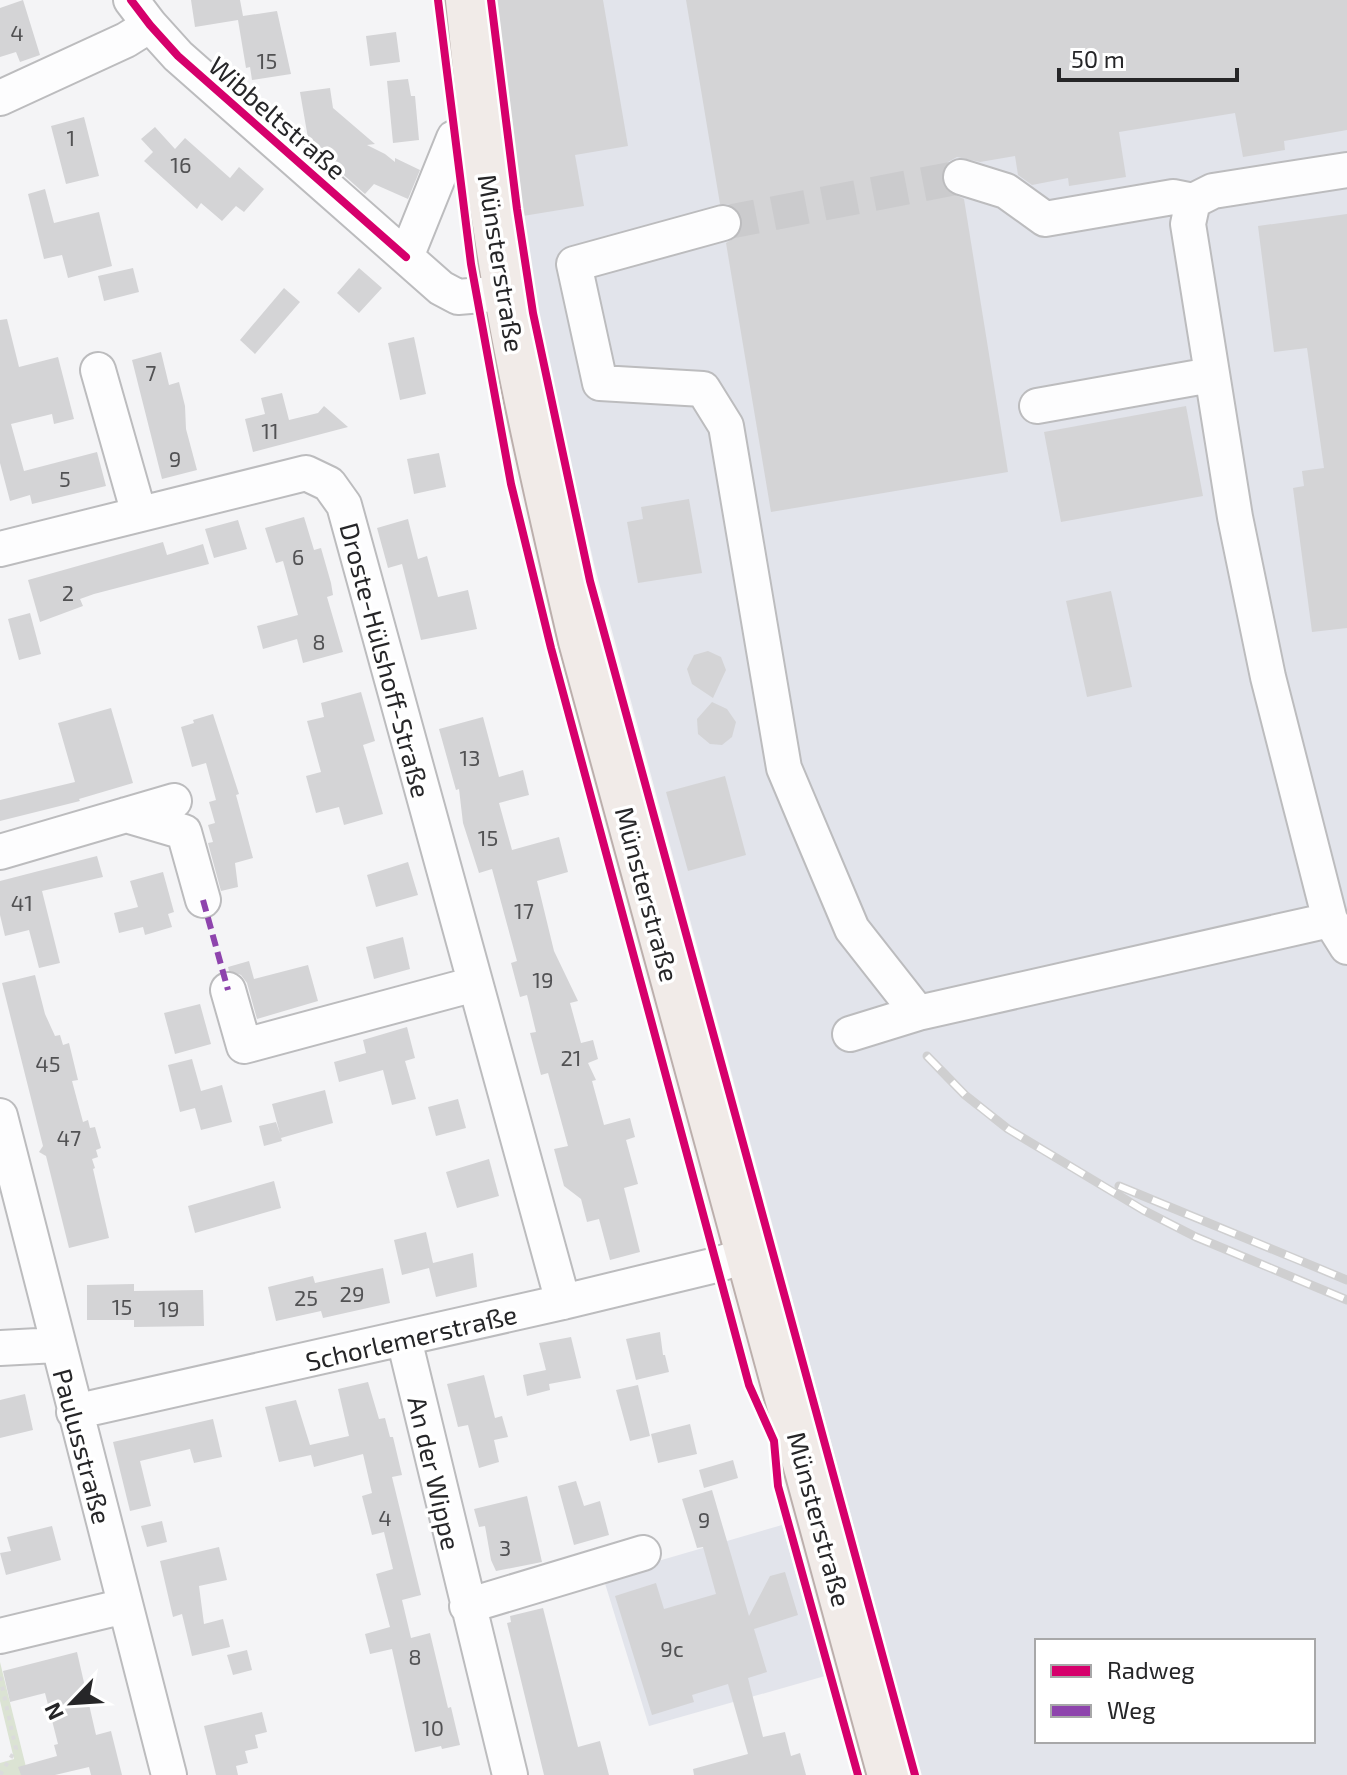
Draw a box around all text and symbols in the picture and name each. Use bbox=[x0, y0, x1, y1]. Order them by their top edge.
house number: 4 bbox=[10, 19, 24, 45]
scale bar bbox=[1059, 32, 1237, 82]
text: 50 m bbox=[1071, 44, 1125, 73]
house number: 15 bbox=[257, 47, 277, 73]
street label: Wibbeltstraße bbox=[203, 49, 353, 185]
house number: 1 bbox=[67, 124, 75, 150]
house number: 16 bbox=[170, 151, 192, 177]
street label: Münsterstraße bbox=[473, 172, 531, 354]
house number: 7 bbox=[145, 359, 157, 385]
house number: 11 bbox=[261, 417, 279, 443]
house number: 9 bbox=[169, 445, 181, 471]
house number: 5 bbox=[59, 465, 71, 491]
street label: Droste-Hülshoff-Straße bbox=[334, 519, 438, 801]
house number: 6 bbox=[292, 543, 304, 569]
house number: 2 bbox=[62, 579, 74, 605]
house number: 8 bbox=[312, 628, 326, 654]
house number: 13 bbox=[460, 744, 481, 770]
street label: Münsterstraße bbox=[610, 803, 686, 985]
house number: 15 bbox=[478, 824, 498, 850]
house number: 41 bbox=[11, 889, 33, 915]
house number: 17 bbox=[514, 897, 534, 923]
house number: 19 bbox=[532, 966, 554, 992]
house number: 21 bbox=[560, 1044, 582, 1070]
house number: 45 bbox=[35, 1050, 61, 1076]
house number: 47 bbox=[57, 1124, 81, 1150]
house number: 29 bbox=[340, 1280, 364, 1306]
house number: 25 bbox=[294, 1284, 318, 1310]
house number: 15 bbox=[112, 1293, 132, 1319]
house number: 19 bbox=[158, 1295, 180, 1321]
street label: Schorlemerstraße bbox=[302, 1298, 520, 1376]
street label: Paulusstraße bbox=[47, 1365, 119, 1527]
street label: An der Wippe bbox=[402, 1393, 468, 1553]
street label: Münsterstraße bbox=[782, 1428, 858, 1610]
house number: 4 bbox=[378, 1504, 392, 1530]
house number: 9 bbox=[698, 1506, 710, 1532]
house number: 3 bbox=[499, 1534, 511, 1560]
house number: 9c bbox=[660, 1635, 684, 1661]
legend bbox=[1035, 1639, 1315, 1743]
house number: 8 bbox=[408, 1643, 422, 1669]
text: Radweg bbox=[1107, 1655, 1195, 1684]
north arrow bbox=[32, 1663, 112, 1743]
text: Weg bbox=[1107, 1695, 1156, 1724]
text: N bbox=[38, 1699, 68, 1725]
house number: 10 bbox=[422, 1714, 444, 1740]

